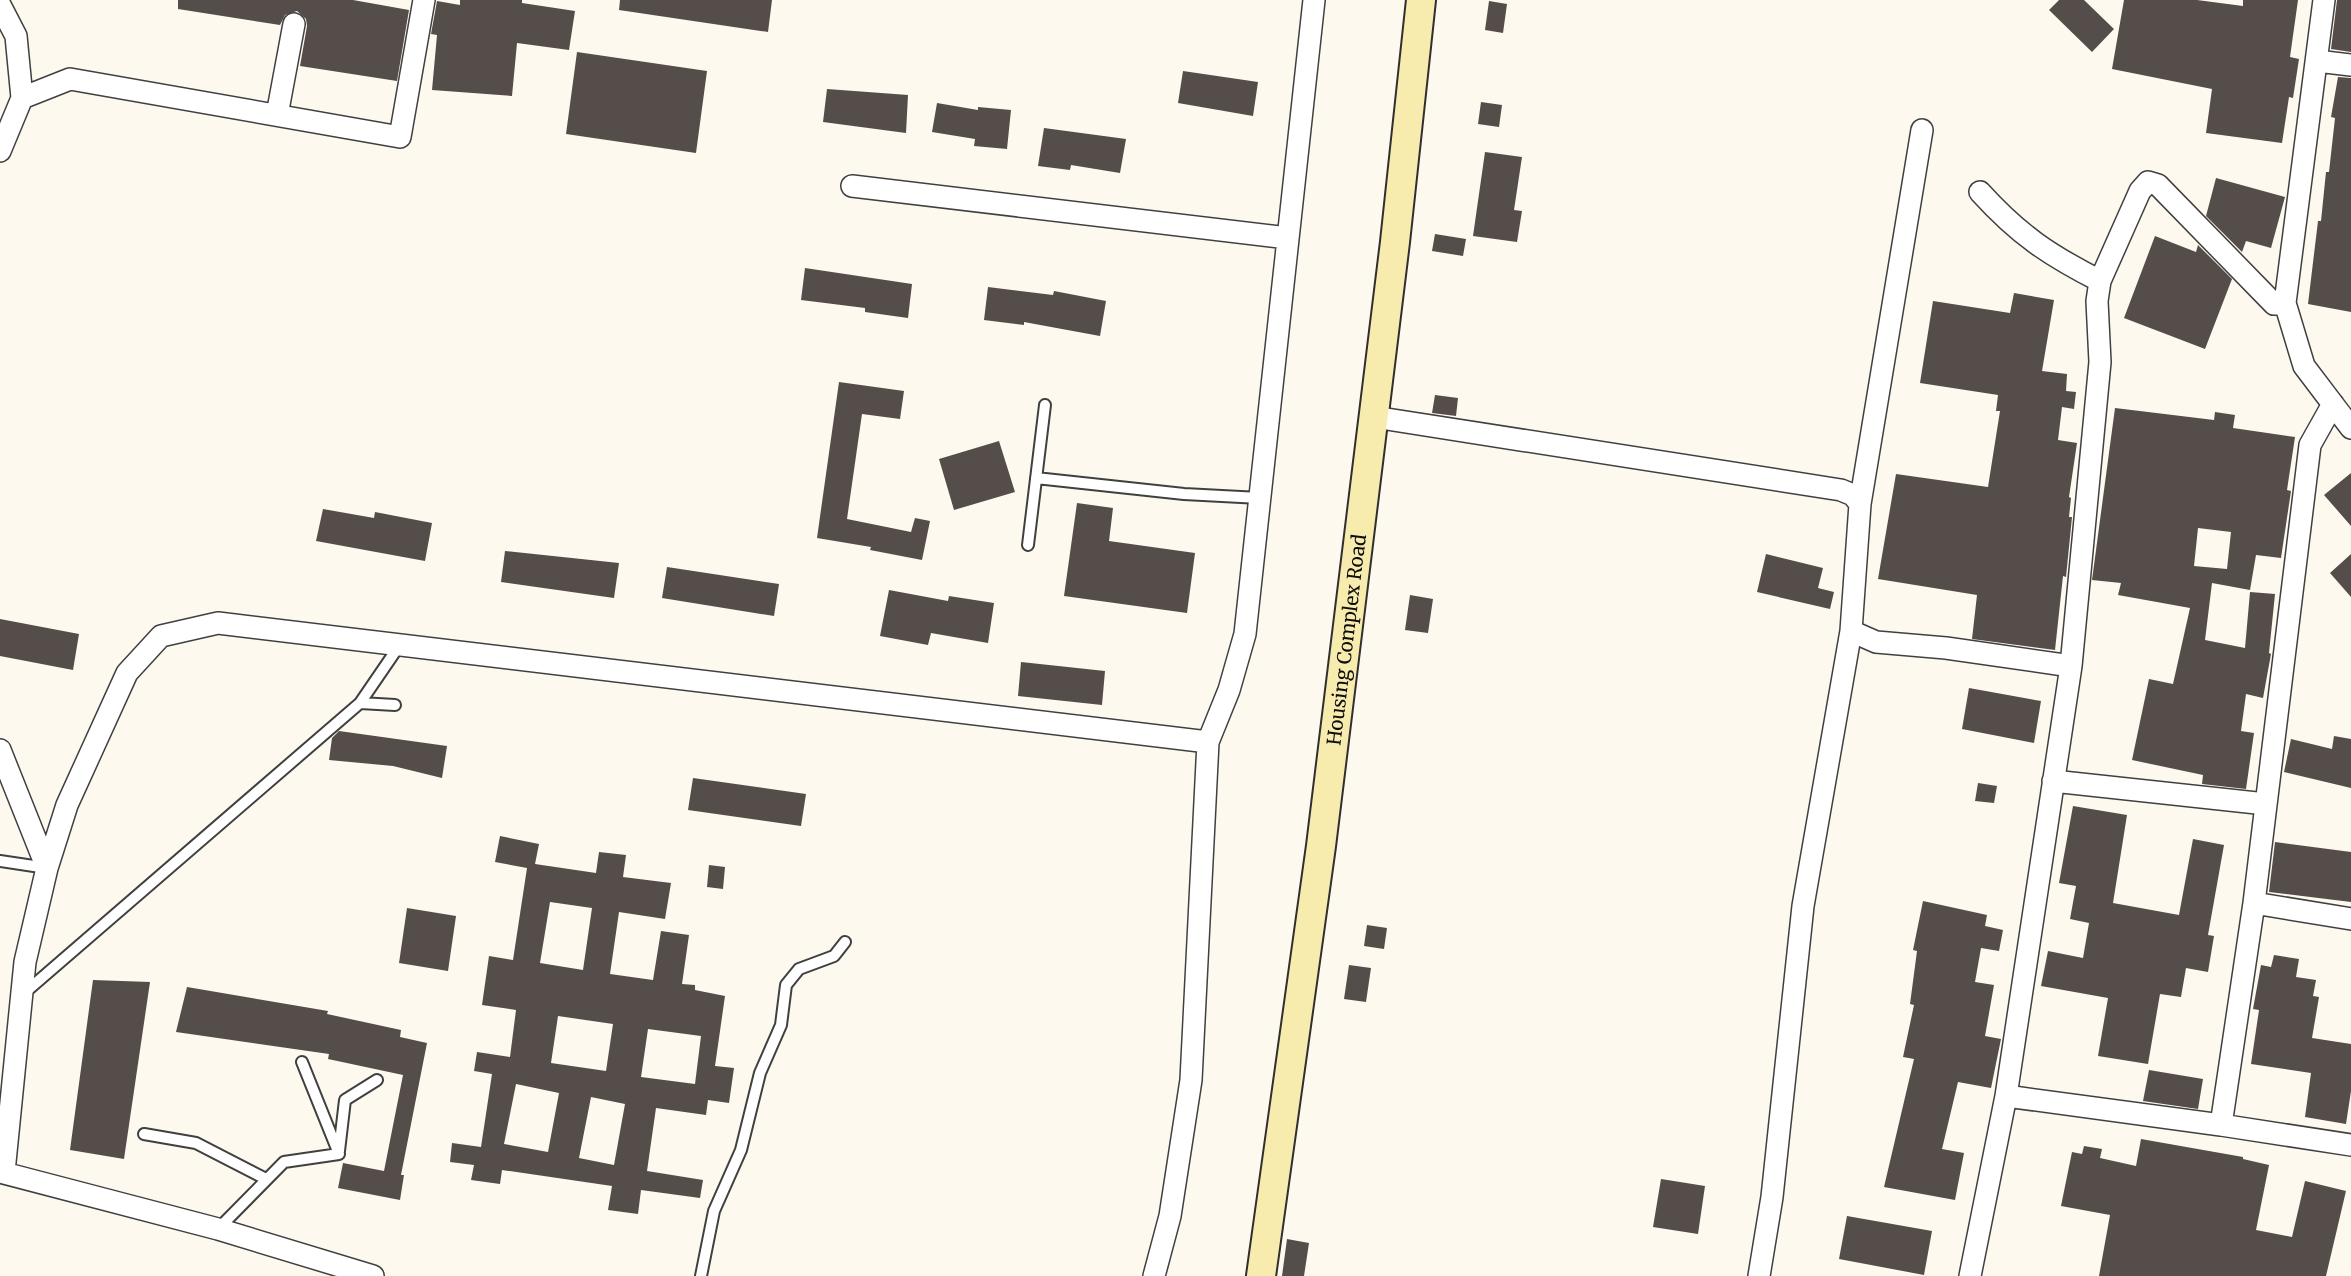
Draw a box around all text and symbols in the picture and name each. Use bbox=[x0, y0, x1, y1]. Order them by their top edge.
street label: Housing Complex Road bbox=[1321, 533, 1371, 747]

